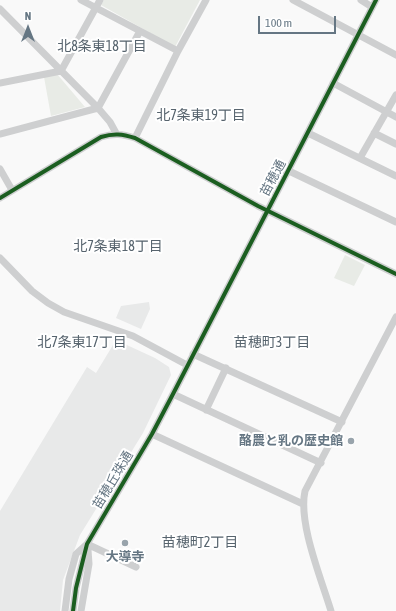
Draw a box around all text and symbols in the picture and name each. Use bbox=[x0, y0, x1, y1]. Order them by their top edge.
north arrow bbox=[8, 8, 48, 48]
scale bar bbox=[260, 8, 338, 34]
text: N bbox=[25, 10, 31, 22]
text: 100 m bbox=[265, 16, 292, 30]
district label: 北8条東18丁目 bbox=[57, 39, 147, 55]
district label: 北7条東19丁目 bbox=[156, 108, 246, 124]
street label: 苗穂通 bbox=[257, 157, 289, 199]
district label: 北7条東18丁目 bbox=[73, 239, 163, 255]
district label: 北7条東17丁目 bbox=[37, 335, 127, 351]
district label: 苗穂町3丁目 bbox=[234, 335, 310, 351]
place label: 酪農と乳の歴史館 bbox=[239, 433, 343, 449]
marker: 酪農と乳の歴史館 bbox=[346, 436, 356, 446]
street label: 苗穂丘珠通 bbox=[90, 448, 136, 512]
district label: 苗穂町2丁目 bbox=[162, 535, 238, 551]
marker: 大導寺 bbox=[120, 538, 130, 548]
place label: 大導寺 bbox=[106, 549, 144, 565]

